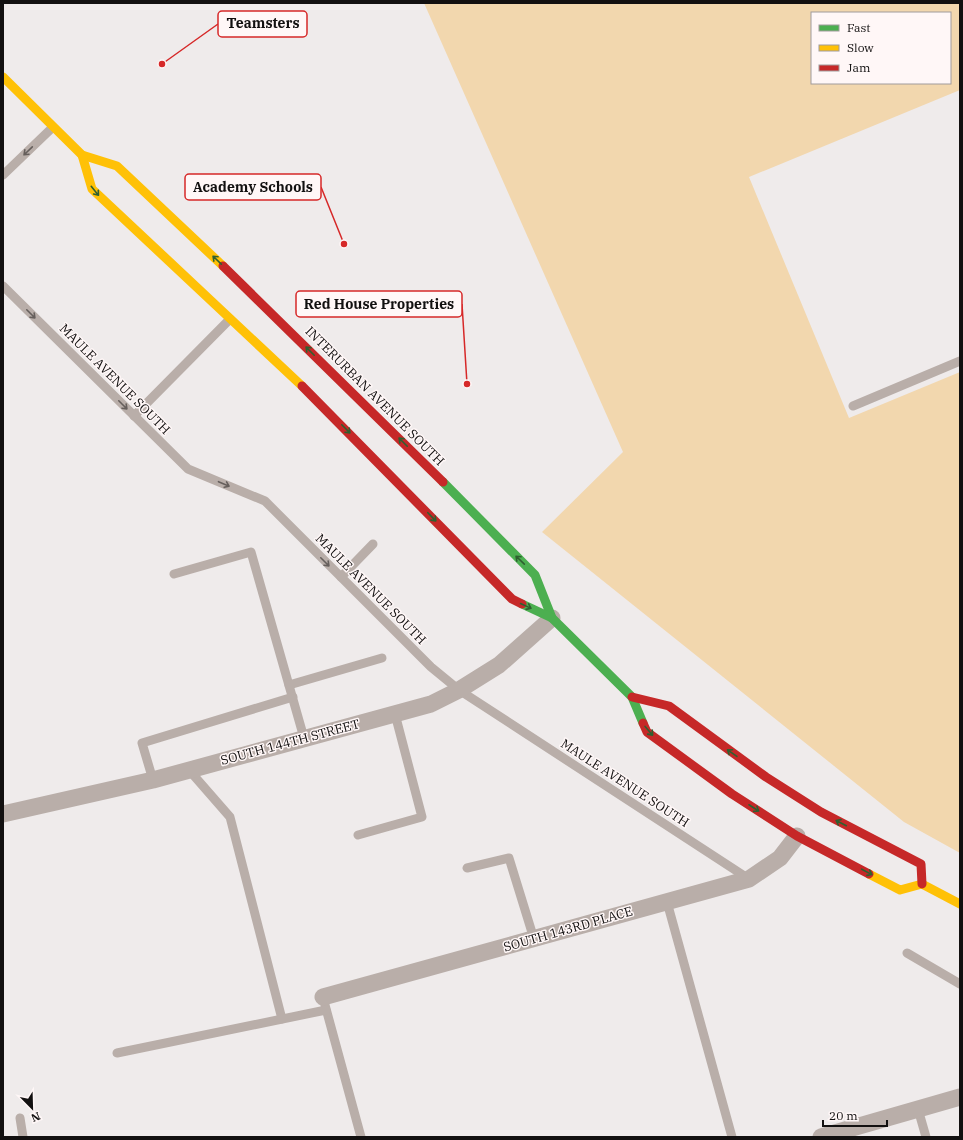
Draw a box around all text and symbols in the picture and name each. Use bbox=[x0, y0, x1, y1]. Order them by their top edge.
callout: Teamsters bbox=[218, 11, 307, 37]
legend bbox=[811, 12, 951, 84]
text: Teamsters bbox=[226, 14, 300, 32]
text: Fast bbox=[847, 20, 871, 35]
text: Slow bbox=[847, 40, 874, 55]
text: Jam bbox=[847, 60, 871, 75]
one-way arrow bbox=[23, 146, 33, 156]
callout: Academy Schools bbox=[185, 174, 321, 200]
text: Academy Schools bbox=[193, 178, 313, 196]
one-way arrow bbox=[91, 186, 100, 196]
one-way arrow bbox=[212, 255, 222, 265]
callout: Red House Properties bbox=[296, 291, 462, 317]
text: Red House Properties bbox=[304, 295, 454, 313]
one-way arrow bbox=[26, 309, 36, 319]
street label: MAULE AVENUE SOUTH bbox=[56, 320, 174, 438]
street label: INTERURBAN AVENUE SOUTH bbox=[302, 323, 448, 469]
one-way arrow bbox=[305, 346, 315, 356]
one-way arrow bbox=[118, 400, 128, 410]
one-way arrow bbox=[341, 424, 350, 434]
one-way arrow bbox=[398, 437, 408, 447]
one-way arrow bbox=[217, 481, 229, 488]
one-way arrow bbox=[427, 512, 437, 522]
street label: MAULE AVENUE SOUTH bbox=[312, 530, 430, 648]
one-way arrow bbox=[515, 556, 525, 565]
one-way arrow bbox=[320, 557, 330, 567]
one-way arrow bbox=[519, 603, 531, 610]
street label: SOUTH 144TH STREET bbox=[219, 715, 362, 769]
one-way arrow bbox=[645, 726, 654, 737]
street label: MAULE AVENUE SOUTH bbox=[557, 735, 693, 831]
one-way arrow bbox=[727, 749, 738, 757]
one-way arrow bbox=[748, 804, 759, 812]
one-way arrow bbox=[835, 819, 847, 826]
one-way arrow bbox=[861, 869, 873, 877]
street label: SOUTH 143RD PLACE bbox=[501, 902, 635, 956]
north arrow bbox=[12, 1088, 52, 1128]
scale bar bbox=[823, 1102, 887, 1128]
text: 20 m bbox=[829, 1108, 858, 1123]
text: N bbox=[29, 1109, 43, 1125]

